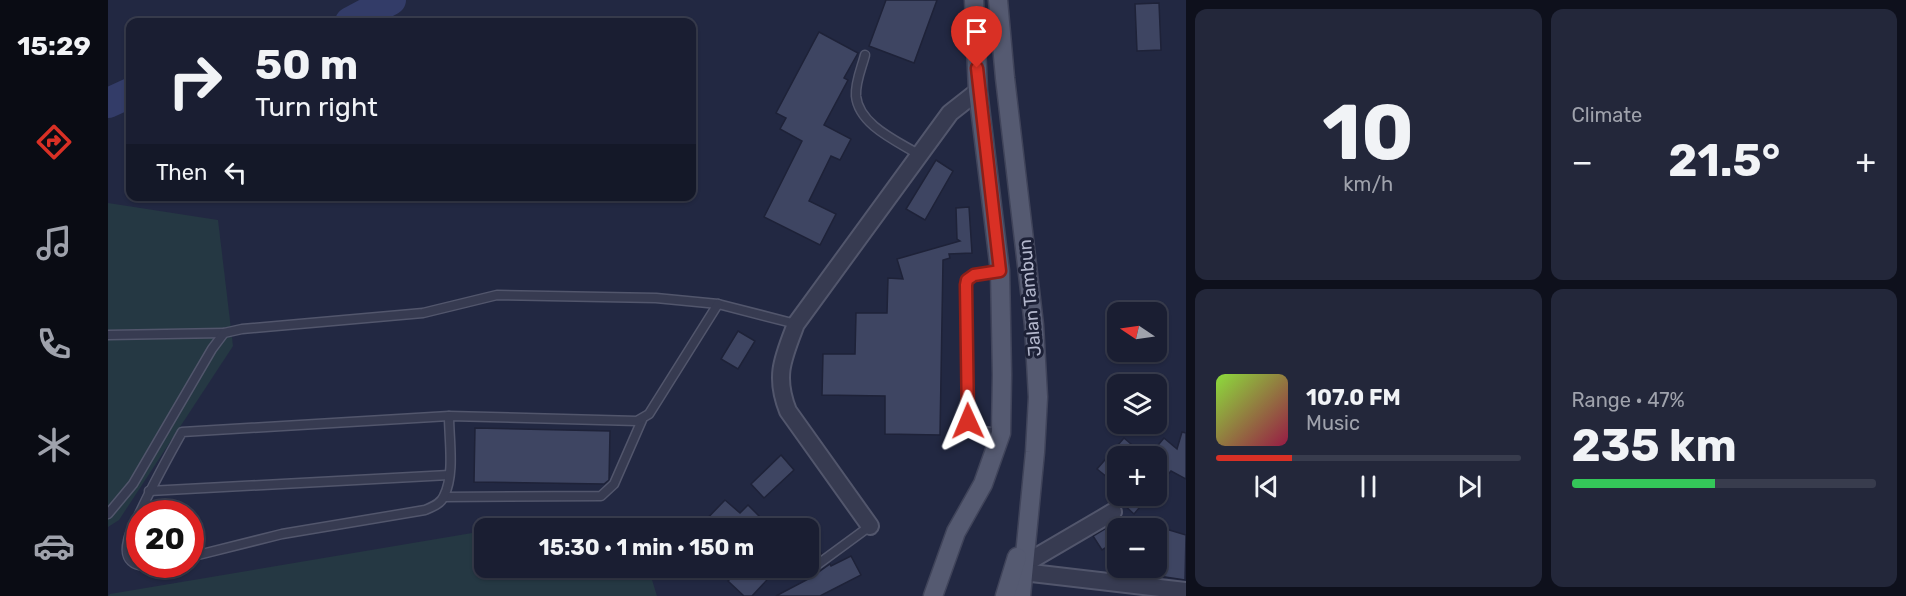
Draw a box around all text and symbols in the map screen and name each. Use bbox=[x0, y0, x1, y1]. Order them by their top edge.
pin bbox=[951, 6, 1002, 68]
icon: arrive bbox=[960, 15, 993, 48]
text: 15:29 bbox=[17, 30, 91, 62]
text: 50 m bbox=[255, 40, 358, 90]
icon: right bbox=[156, 42, 234, 120]
text: 10 bbox=[1322, 86, 1414, 179]
text: Turn right bbox=[255, 91, 378, 123]
text: Climate bbox=[1572, 103, 1642, 127]
icon: directions bbox=[33, 121, 75, 163]
text: 21.5° bbox=[1668, 134, 1780, 187]
text: − bbox=[1572, 142, 1593, 181]
text: + bbox=[1855, 142, 1876, 181]
icon: left bbox=[219, 156, 252, 189]
text: Then bbox=[156, 159, 207, 186]
text: km/h bbox=[1343, 172, 1393, 196]
icon: music bbox=[33, 222, 75, 264]
street label: Jalan Tambun bbox=[1014, 238, 1046, 358]
north arrow bbox=[1107, 302, 1167, 362]
map controls bbox=[1107, 302, 1167, 578]
icon: phone bbox=[33, 323, 75, 365]
button: layers bbox=[1107, 374, 1167, 434]
text: 107.0 FM bbox=[1306, 384, 1401, 411]
text: Range · 47% bbox=[1572, 388, 1685, 412]
position arrow bbox=[936, 389, 1000, 453]
text: Music bbox=[1306, 411, 1360, 435]
text: 235 km bbox=[1572, 419, 1737, 472]
icon: climate bbox=[33, 424, 75, 466]
button: + bbox=[1107, 446, 1167, 506]
icon: previous bbox=[1250, 470, 1283, 503]
icon: pause bbox=[1352, 470, 1385, 503]
icon: next bbox=[1453, 470, 1486, 503]
speed limit sign: 20 bbox=[126, 500, 204, 578]
button: − bbox=[1107, 518, 1167, 578]
icon: car bbox=[33, 525, 75, 567]
text: 15:30 · 1 min · 150 m bbox=[539, 534, 754, 561]

